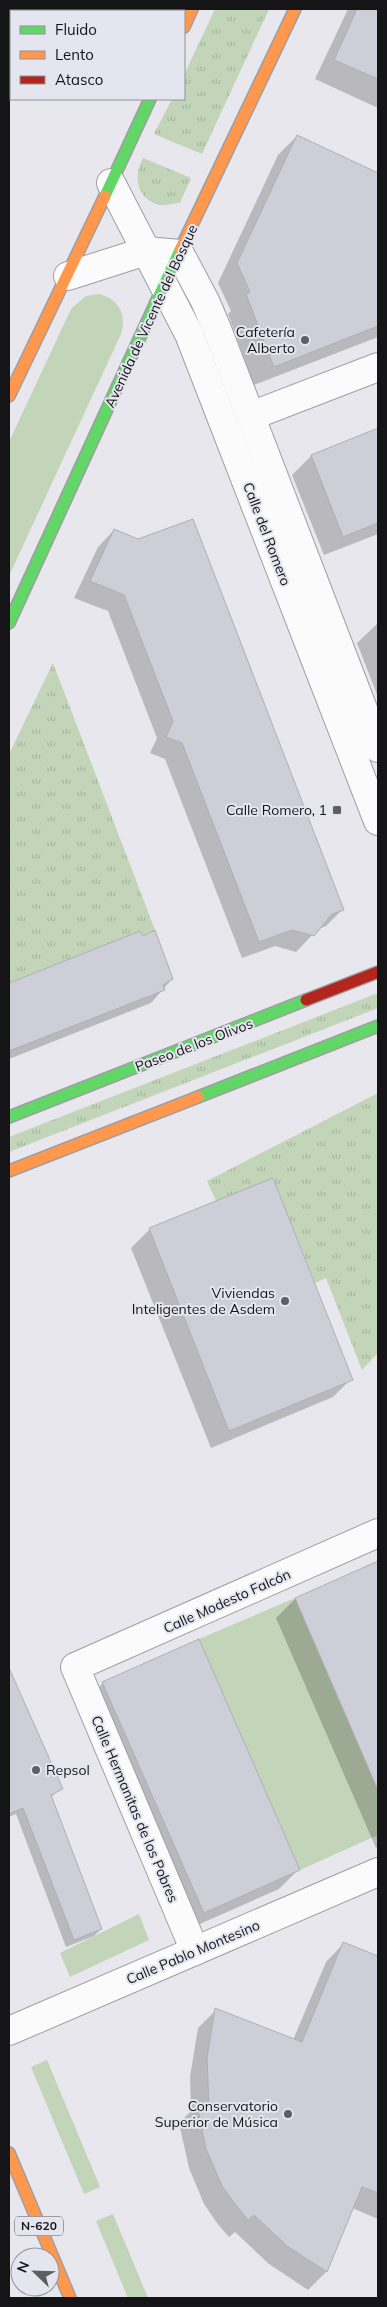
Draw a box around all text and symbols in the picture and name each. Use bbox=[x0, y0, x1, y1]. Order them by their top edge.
legend bbox=[10, 10, 185, 100]
text: Fluido bbox=[55, 20, 97, 39]
text: Lento bbox=[55, 45, 94, 64]
text: Atasco bbox=[55, 70, 103, 89]
street label: Avenida de Vicente del Bosque bbox=[101, 222, 201, 410]
place label: Cafetería Alberto bbox=[236, 323, 295, 357]
marker: Cafetería Alberto bbox=[299, 334, 311, 346]
street label: Calle del Romero bbox=[239, 480, 295, 588]
place label: Calle Romero, 1 bbox=[226, 801, 327, 819]
marker: Calle Romero, 1 bbox=[331, 804, 343, 816]
street label: Paseo de los Olivos bbox=[133, 1014, 255, 1076]
place label: Viviendas Inteligentes de Asdem bbox=[132, 1284, 275, 1318]
marker: Viviendas Inteligentes de Asdem bbox=[279, 1295, 291, 1307]
street label: Calle Modesto Falcón bbox=[161, 1565, 293, 1637]
street label: Calle Hermanitas de los Pobres bbox=[87, 1713, 183, 1905]
place label: Repsol bbox=[46, 1761, 90, 1779]
marker: Repsol bbox=[30, 1764, 42, 1776]
street label: Calle Pablo Montesino bbox=[123, 1916, 263, 1988]
place label: Conservatorio Superior de Música bbox=[155, 2097, 278, 2131]
marker: Conservatorio Superior de Música bbox=[282, 2108, 294, 2120]
road number: N-620 bbox=[15, 2216, 63, 2236]
north arrow bbox=[10, 2247, 60, 2297]
text: N bbox=[13, 2259, 33, 2275]

